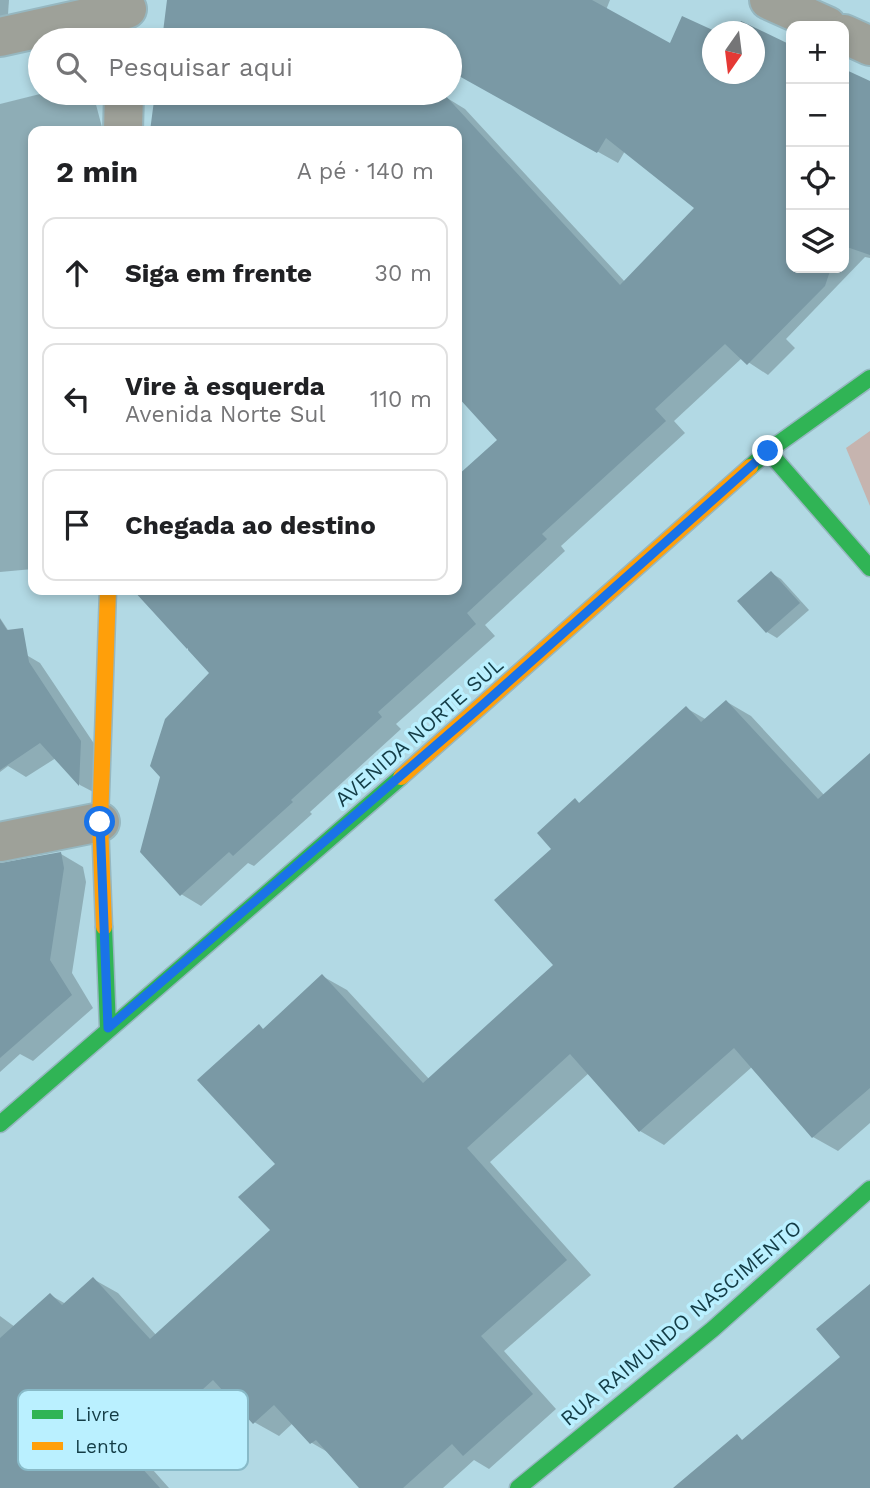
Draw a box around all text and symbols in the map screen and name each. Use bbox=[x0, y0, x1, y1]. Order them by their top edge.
north arrow bbox=[702, 21, 765, 84]
map controls bbox=[786, 21, 849, 273]
button: + bbox=[786, 21, 849, 84]
search box bbox=[28, 28, 462, 105]
icon: search bbox=[52, 48, 90, 86]
text: Pesquisar aqui bbox=[108, 52, 293, 82]
button: − bbox=[786, 84, 849, 147]
button: locate bbox=[786, 147, 849, 210]
text: 2 min bbox=[56, 154, 138, 189]
text: A pé · 140 m bbox=[297, 158, 434, 185]
button: layers bbox=[786, 210, 849, 273]
icon: ahead bbox=[58, 254, 96, 292]
text: Siga em frente bbox=[125, 258, 312, 288]
text: 30 m bbox=[375, 260, 432, 287]
text: Vire à esquerda bbox=[125, 371, 325, 401]
icon: left bbox=[58, 380, 96, 418]
text: 110 m bbox=[370, 386, 432, 413]
text: Avenida Norte Sul bbox=[125, 401, 326, 428]
route end bbox=[752, 435, 783, 466]
icon: arrive bbox=[58, 506, 96, 544]
text: Chegada ao destino bbox=[125, 510, 376, 540]
street label: AVENIDA NORTE SUL bbox=[329, 652, 508, 812]
route start bbox=[84, 806, 115, 837]
street label: RUA RAIMUNDO NASCIMENTO bbox=[555, 1214, 806, 1431]
legend bbox=[18, 1390, 248, 1470]
text: Livre bbox=[75, 1403, 120, 1426]
text: Lento bbox=[75, 1435, 128, 1458]

